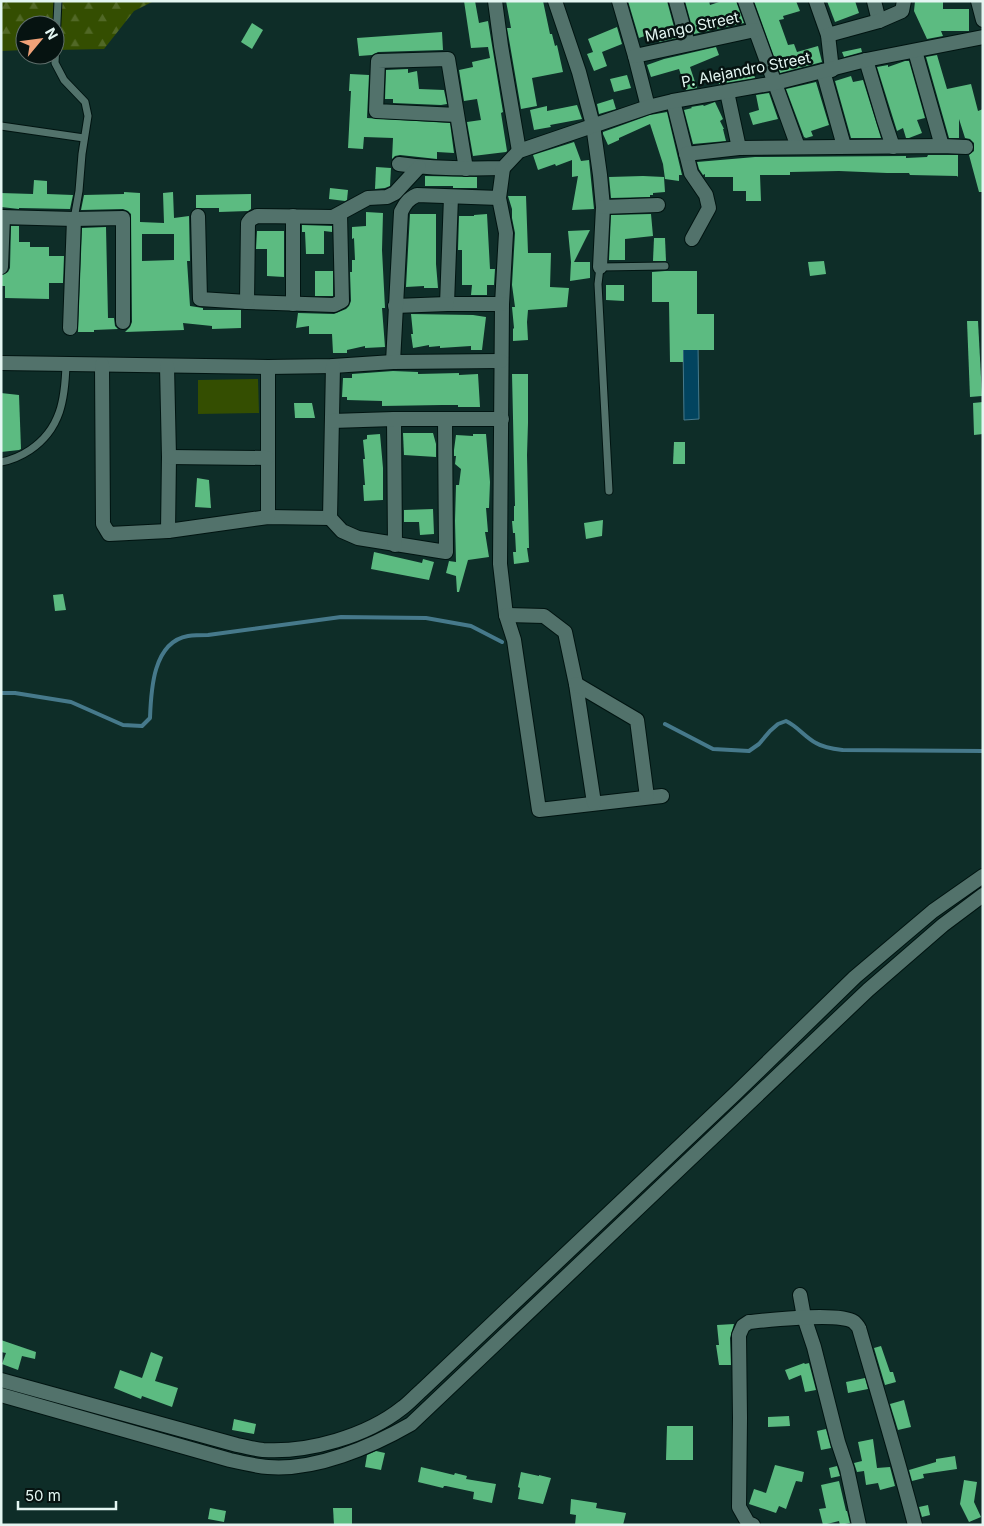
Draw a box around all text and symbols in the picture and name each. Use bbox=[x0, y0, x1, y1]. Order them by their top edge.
street label: Mango Street bbox=[643, 7, 741, 46]
north arrow bbox=[15, 15, 65, 65]
text: N bbox=[42, 25, 62, 42]
street label: P. Alejandro Street bbox=[680, 48, 812, 91]
scale bar bbox=[18, 1478, 115, 1510]
text: 50 m bbox=[25, 1486, 61, 1505]

